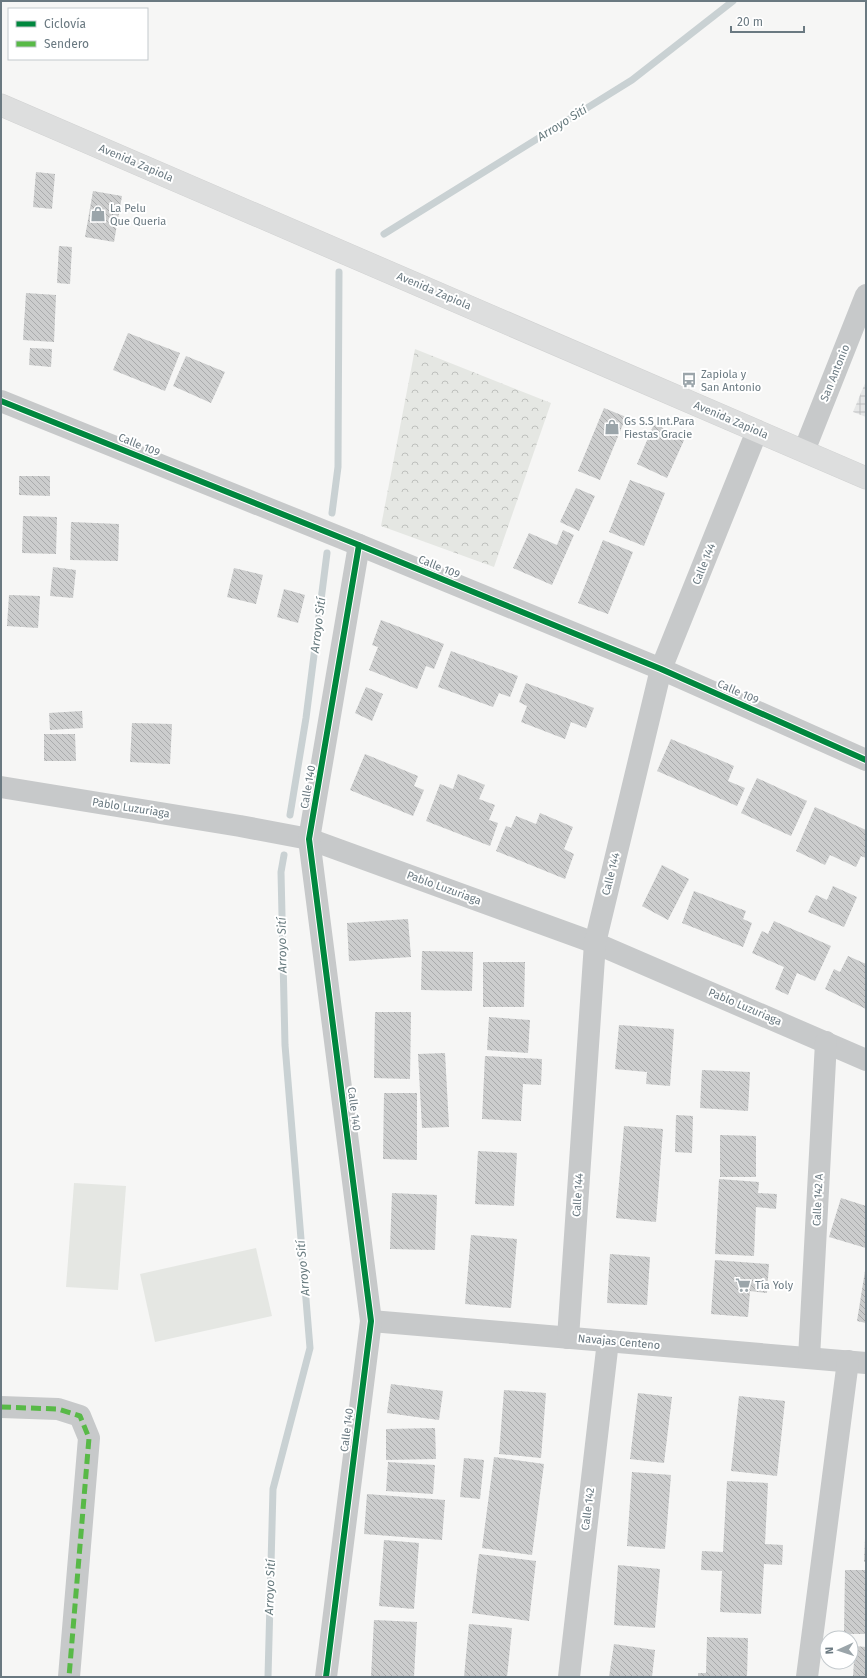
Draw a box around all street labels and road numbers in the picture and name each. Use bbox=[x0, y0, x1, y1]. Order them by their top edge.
street label: Avenida Zapiola bbox=[97, 141, 175, 185]
street label: Avenida Zapiola bbox=[395, 269, 473, 313]
street label: San Antonio bbox=[818, 343, 852, 403]
street label: Avenida Zapiola bbox=[692, 398, 770, 442]
street label: Calle 109 bbox=[116, 431, 162, 459]
street label: Calle 144 bbox=[690, 541, 718, 587]
street label: Calle 109 bbox=[416, 553, 462, 581]
street label: Calle 109 bbox=[715, 677, 761, 707]
street label: Calle 140 bbox=[298, 764, 318, 810]
street label: Pablo Luzuriaga bbox=[91, 795, 171, 821]
street label: Calle 144 bbox=[599, 851, 623, 897]
street label: Pablo Luzuriaga bbox=[405, 868, 483, 908]
street label: Pablo Luzuriaga bbox=[706, 986, 784, 1028]
street label: Calle 140 bbox=[345, 1086, 363, 1132]
street label: Calle 144 bbox=[570, 1173, 586, 1217]
street label: Calle 142 A bbox=[810, 1173, 826, 1226]
street label: Navajas Centeno bbox=[577, 1332, 661, 1352]
street label: Calle 140 bbox=[338, 1407, 356, 1453]
street label: Calle 142 bbox=[579, 1487, 597, 1531]

